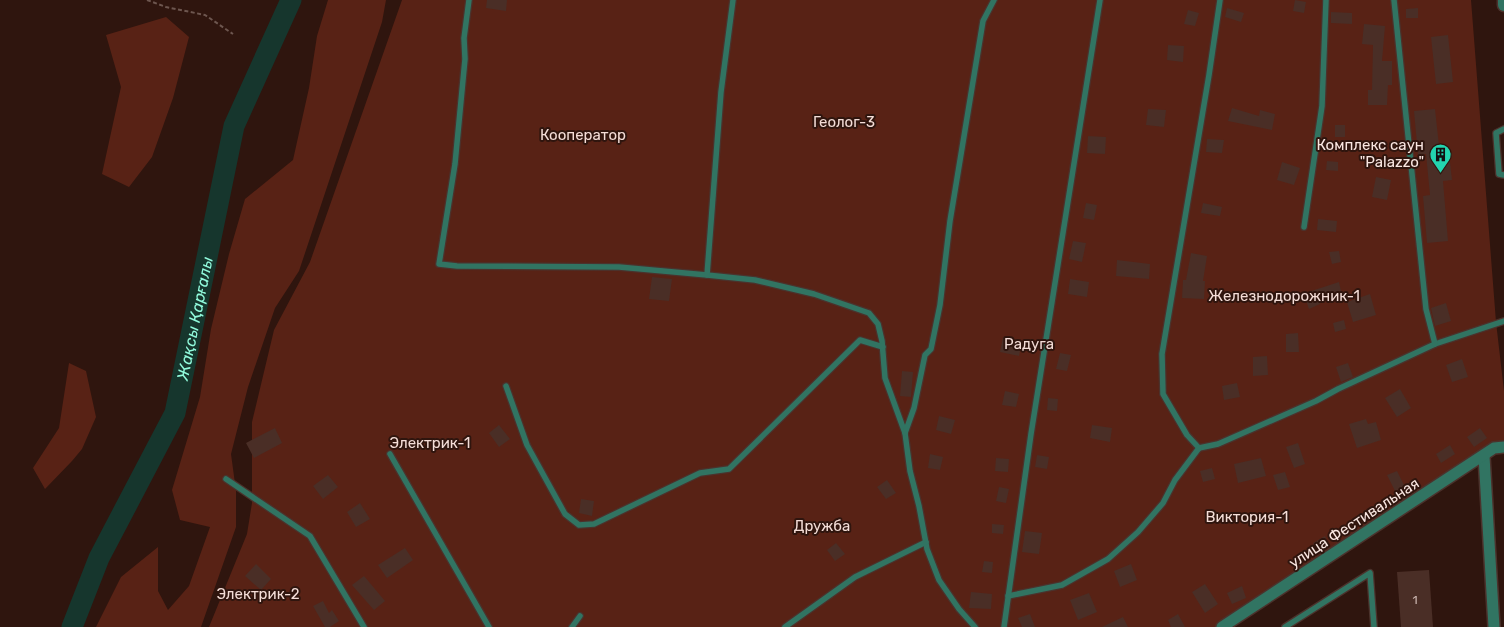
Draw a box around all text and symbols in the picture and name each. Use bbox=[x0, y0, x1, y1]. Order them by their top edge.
park label: Геолог-3 bbox=[813, 113, 875, 131]
park label: Кооператор bbox=[540, 126, 626, 144]
place label: Комплекс саун "Palazzo" bbox=[1316, 136, 1424, 171]
building icon: Комплекс саун "Palazzo" bbox=[1428, 142, 1452, 173]
water label: Жақсы Қарғалы bbox=[172, 255, 216, 382]
park label: Железнодорожник-1 bbox=[1208, 287, 1360, 305]
park label: Радуга bbox=[1004, 335, 1054, 353]
park label: Электрик-1 bbox=[390, 434, 470, 452]
street label: улица Фестивальная bbox=[1286, 474, 1422, 572]
park label: Виктория-1 bbox=[1206, 508, 1288, 526]
park label: Дружба bbox=[794, 517, 850, 535]
park label: Электрик-2 bbox=[216, 585, 300, 603]
house number: 1 bbox=[1412, 593, 1418, 607]

